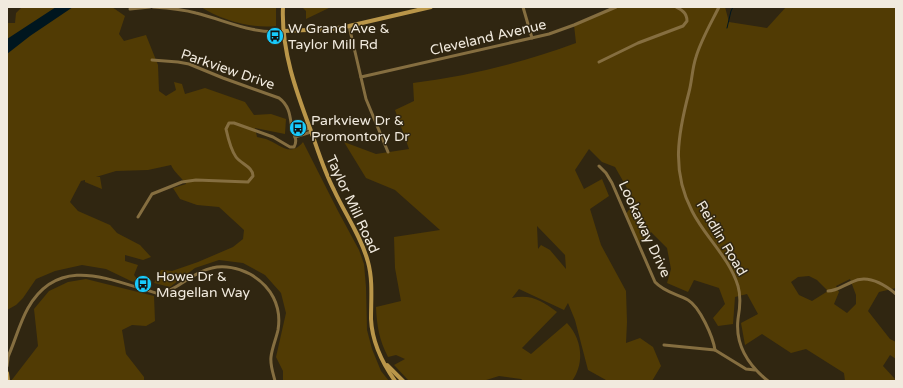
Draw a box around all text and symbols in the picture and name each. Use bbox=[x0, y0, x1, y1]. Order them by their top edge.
street label: Cleveland Avenue bbox=[428, 16, 548, 59]
place label: W Grand Ave & Taylor Mill Rd bbox=[288, 20, 390, 53]
bus stop icon: W Grand Ave & Taylor Mill Rd bbox=[265, 26, 285, 46]
street label: Parkview Drive bbox=[179, 46, 277, 93]
place label: Parkview Dr & Promontory Dr bbox=[311, 112, 410, 145]
bus stop icon: Parkview Dr & Promontory Dr bbox=[288, 118, 308, 138]
street label: Taylor Mill Road bbox=[322, 152, 383, 256]
street label: Lookaway Drive bbox=[615, 178, 674, 280]
street label: Reidlin Road bbox=[693, 198, 751, 279]
place label: Howe Dr & Magellan Way bbox=[156, 268, 250, 301]
bus stop icon: Howe Dr & Magellan Way bbox=[133, 274, 153, 294]

